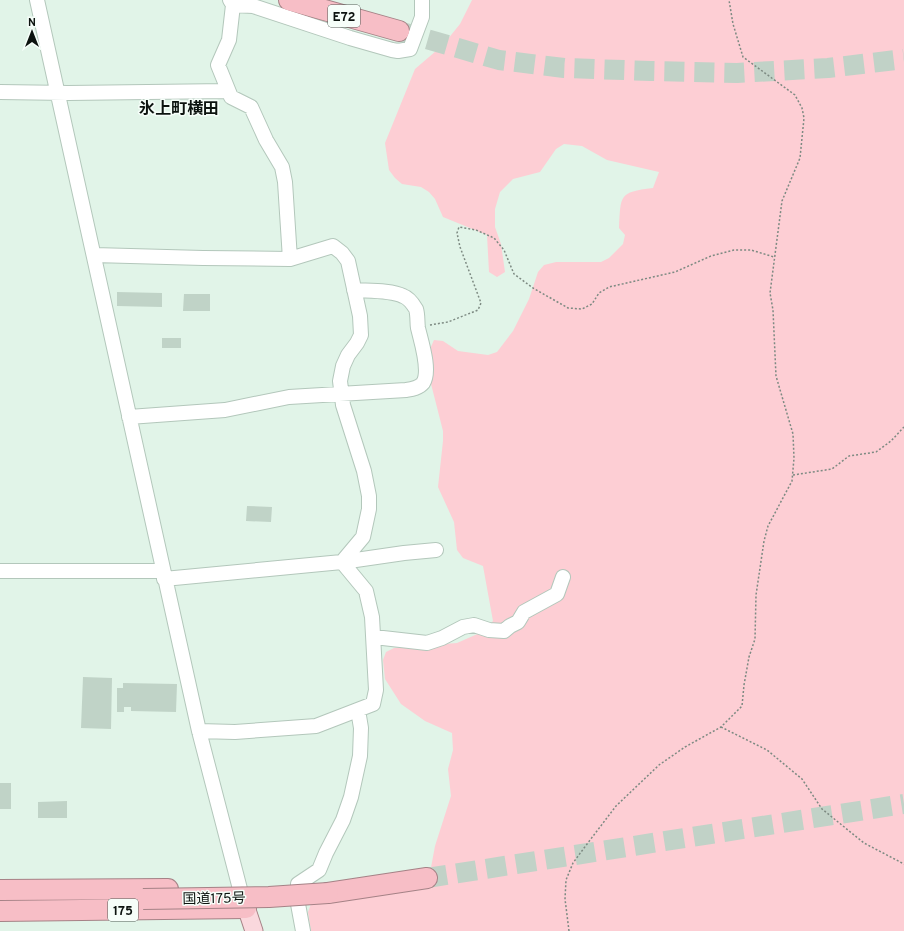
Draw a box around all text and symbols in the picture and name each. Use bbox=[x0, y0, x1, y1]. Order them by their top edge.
road number: E72 bbox=[328, 5, 360, 27]
north arrow bbox=[12, 12, 52, 52]
text: N bbox=[28, 16, 36, 30]
district label: 氷上町横田 bbox=[139, 99, 219, 120]
street label: 国道175号 bbox=[182, 890, 246, 909]
road number: 175 bbox=[108, 899, 138, 921]

